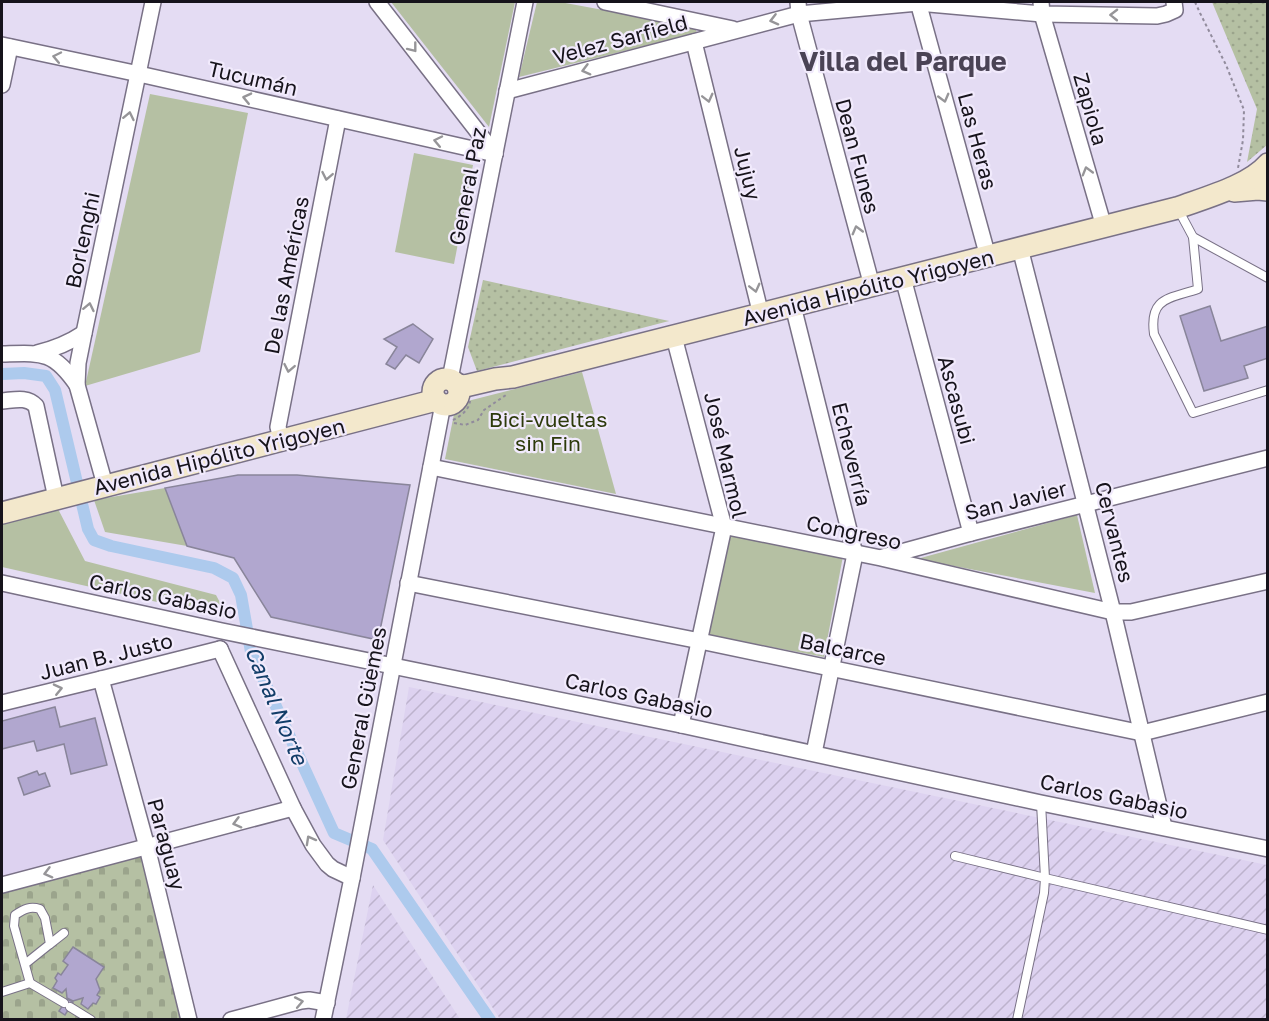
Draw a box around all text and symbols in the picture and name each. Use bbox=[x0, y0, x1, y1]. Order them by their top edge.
street label: Velez Sarfield bbox=[550, 9, 690, 69]
one-way arrow bbox=[1110, 9, 1119, 21]
one-way arrow bbox=[769, 13, 780, 25]
one-way arrow bbox=[406, 41, 417, 52]
district label: Villa del Parque bbox=[799, 45, 1007, 77]
one-way arrow bbox=[52, 51, 62, 64]
street label: Tucumán bbox=[206, 55, 300, 101]
one-way arrow bbox=[581, 63, 591, 75]
street label: Zapiola bbox=[1068, 70, 1114, 148]
street label: Las Heras bbox=[953, 90, 1003, 192]
one-way arrow bbox=[243, 93, 253, 106]
one-way arrow bbox=[700, 93, 713, 103]
one-way arrow bbox=[937, 93, 949, 103]
street label: Dean Funes bbox=[830, 95, 886, 217]
one-way arrow bbox=[122, 112, 135, 122]
street label: General Paz bbox=[443, 125, 491, 247]
one-way arrow bbox=[433, 135, 443, 148]
street label: Jujuy bbox=[729, 143, 767, 203]
one-way arrow bbox=[1082, 166, 1094, 177]
one-way arrow bbox=[321, 171, 334, 181]
street label: Borlenghi bbox=[59, 189, 105, 291]
street label: De las Américas bbox=[258, 194, 314, 356]
one-way arrow bbox=[851, 225, 864, 235]
street label: Avenida Hipólito Yrigoyen bbox=[740, 243, 996, 331]
one-way arrow bbox=[747, 283, 760, 293]
one-way arrow bbox=[82, 302, 95, 312]
street label: Ascasubi bbox=[933, 353, 981, 447]
one-way arrow bbox=[283, 363, 296, 373]
street label: José Marmol bbox=[699, 389, 753, 521]
street label: Echeverría bbox=[827, 399, 877, 509]
park label: Bici-vueltas sin Fin bbox=[489, 406, 607, 456]
street label: Avenida Hipólito Yrigoyen bbox=[91, 412, 347, 500]
street label: San Javier bbox=[962, 475, 1070, 525]
street label: Cervantes bbox=[1090, 479, 1140, 585]
street label: Congreso bbox=[804, 509, 904, 555]
street label: Carlos Gabasio bbox=[87, 568, 239, 624]
street label: General Güemes bbox=[334, 624, 392, 792]
street label: Juan B. Justo bbox=[37, 627, 175, 685]
street label: Balcarce bbox=[798, 627, 888, 671]
water label: Canal Norte bbox=[240, 642, 315, 771]
street label: Carlos Gabasio bbox=[563, 667, 715, 723]
one-way arrow bbox=[53, 684, 63, 697]
street label: Carlos Gabasio bbox=[1038, 768, 1190, 824]
street label: Paraguay bbox=[142, 795, 192, 893]
one-way arrow bbox=[232, 816, 243, 828]
one-way arrow bbox=[306, 836, 317, 846]
one-way arrow bbox=[44, 866, 54, 878]
one-way arrow bbox=[294, 996, 304, 1009]

